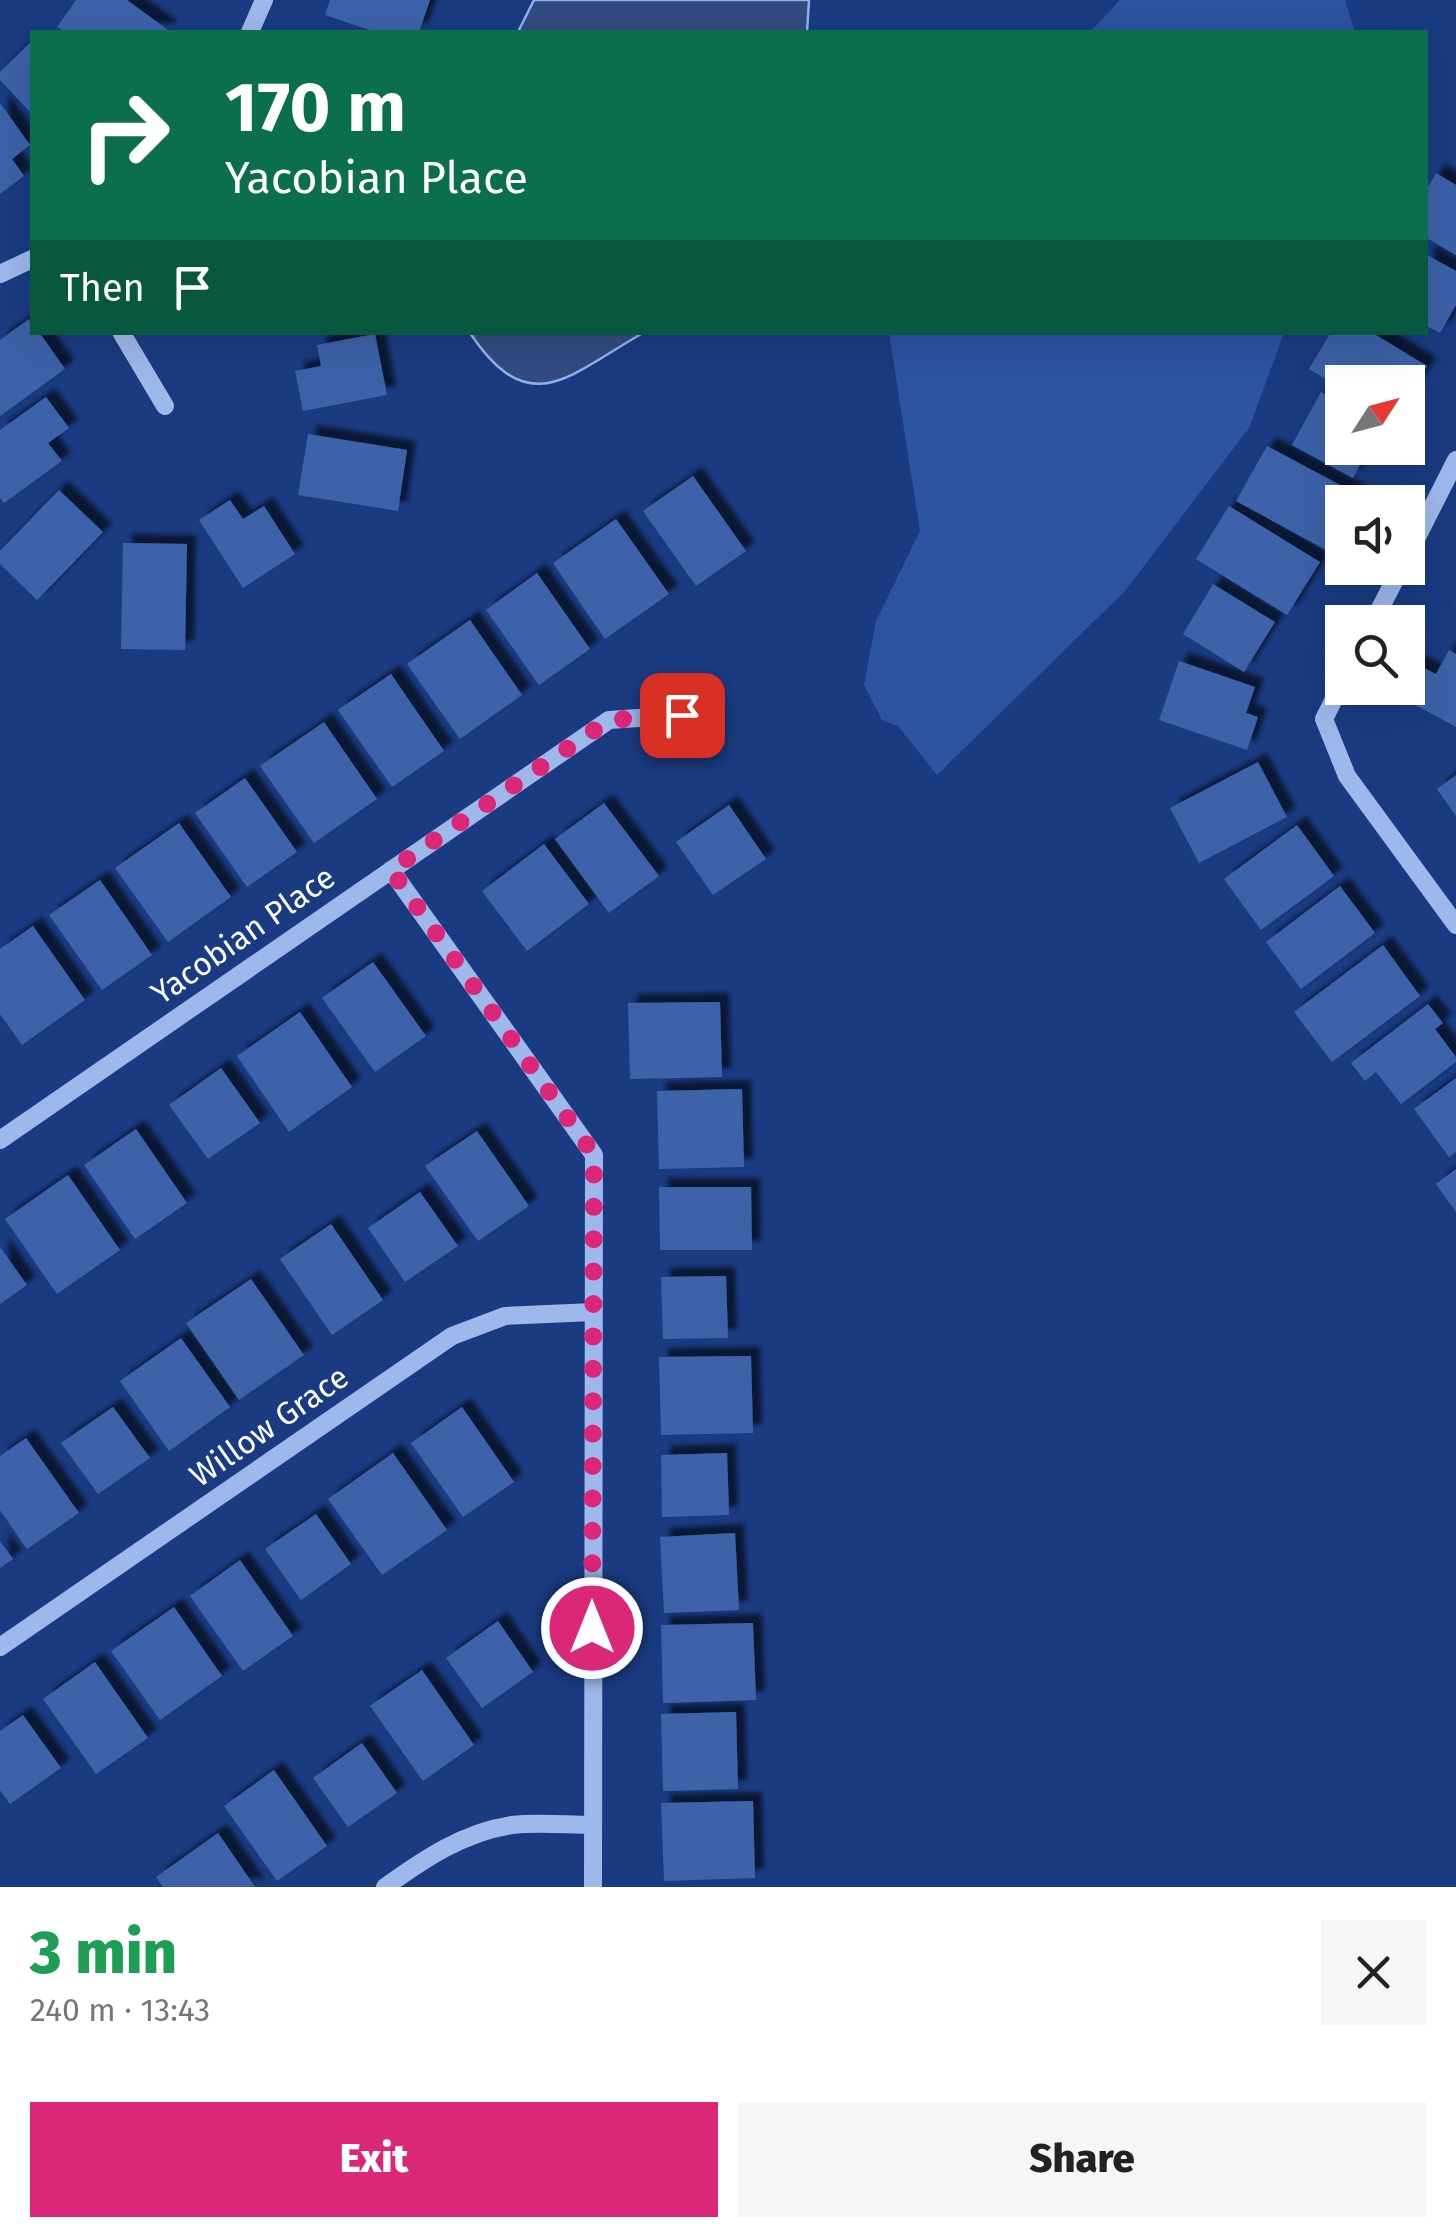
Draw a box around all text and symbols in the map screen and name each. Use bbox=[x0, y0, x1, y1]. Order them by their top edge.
text: 170 m bbox=[225, 66, 406, 150]
icon: right bbox=[60, 70, 190, 200]
text: Yacobian Place bbox=[225, 151, 528, 205]
icon: arrive bbox=[165, 260, 220, 315]
text: Then bbox=[60, 265, 145, 311]
north arrow bbox=[1325, 365, 1425, 465]
map controls bbox=[1325, 365, 1425, 705]
button: sound bbox=[1325, 485, 1425, 585]
button: search bbox=[1325, 605, 1425, 705]
pin bbox=[640, 673, 725, 758]
icon: arrive bbox=[655, 688, 710, 743]
street label: Yacobian Place bbox=[144, 858, 342, 1012]
street label: Willow Grace bbox=[182, 1357, 356, 1495]
position arrow bbox=[540, 1576, 644, 1680]
text: 3 min bbox=[30, 1917, 177, 1989]
button: close bbox=[1321, 1920, 1426, 2025]
text: 240 m · 13:43 bbox=[30, 1991, 210, 2029]
button: Exit bbox=[30, 2102, 718, 2217]
button: Share bbox=[738, 2102, 1426, 2217]

